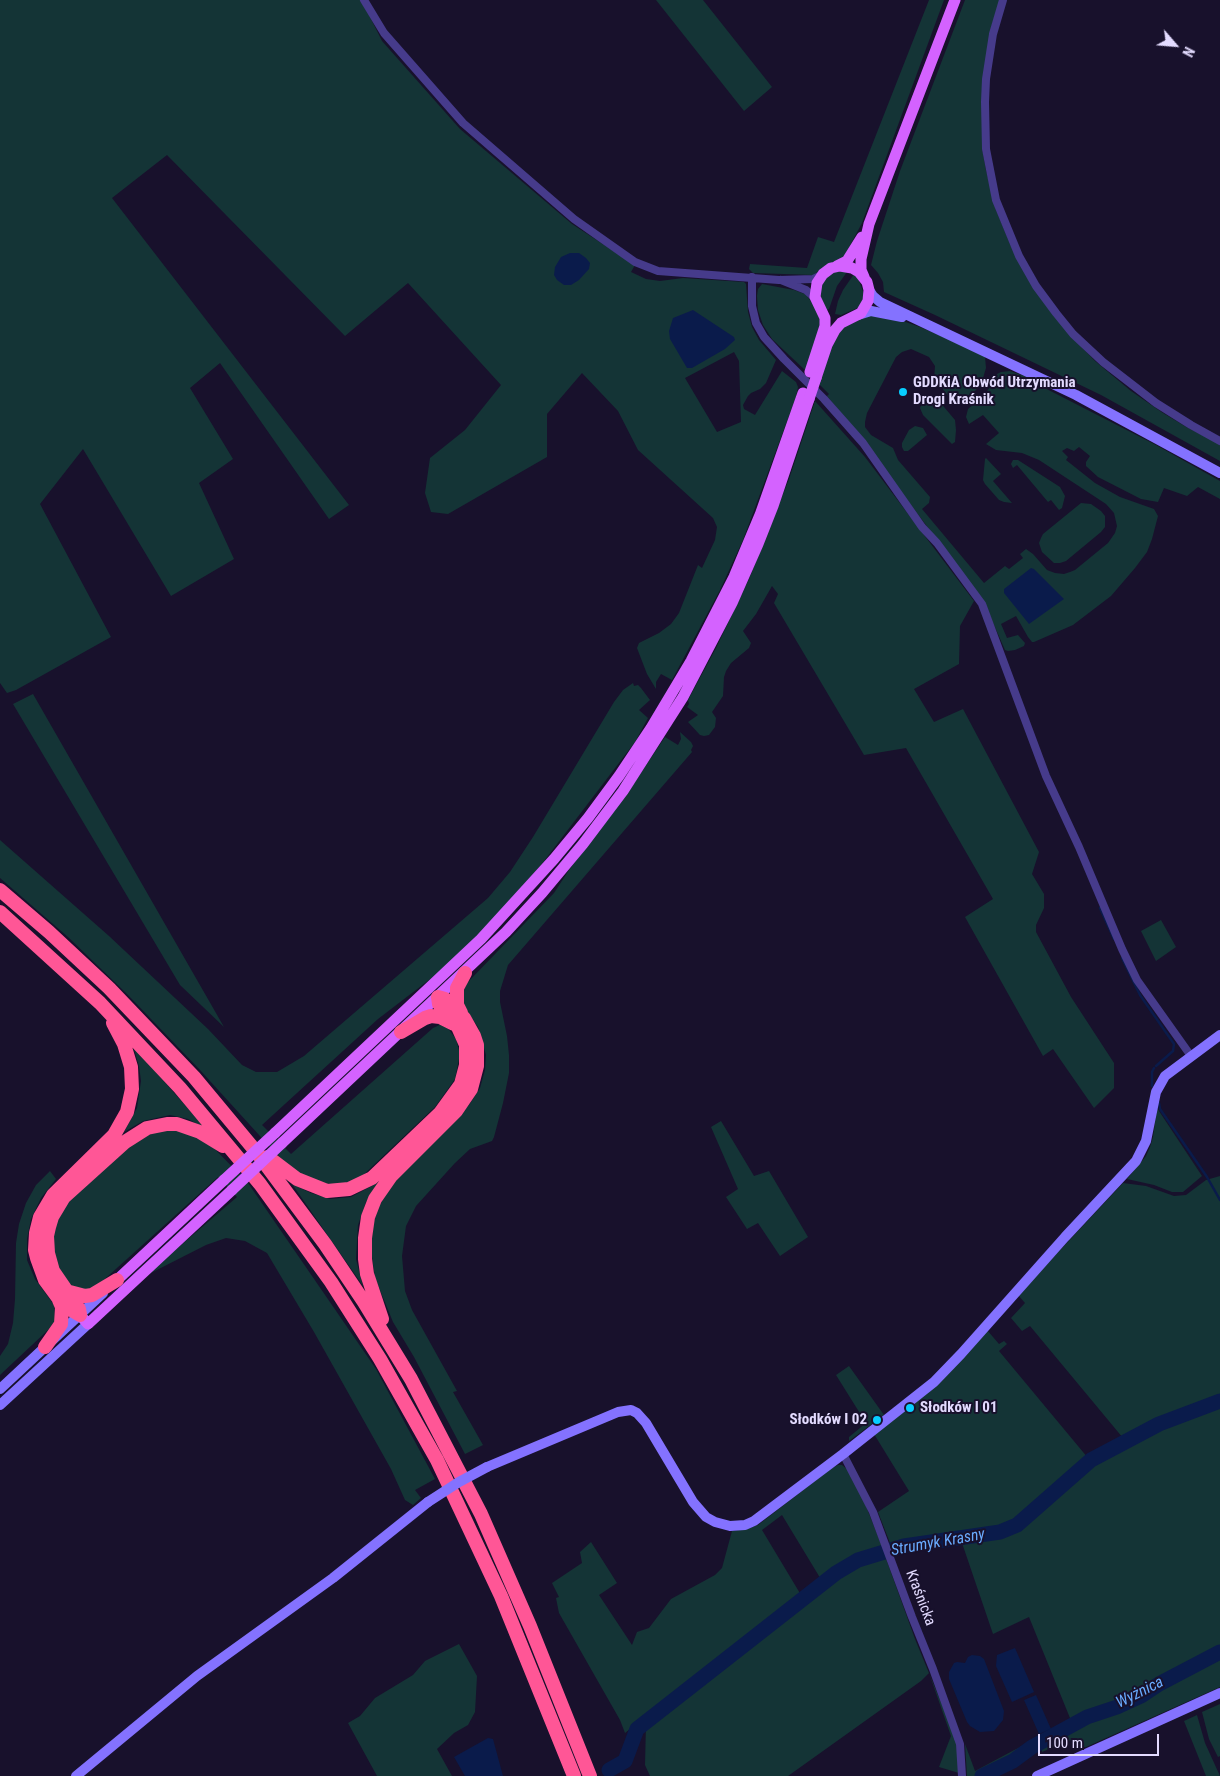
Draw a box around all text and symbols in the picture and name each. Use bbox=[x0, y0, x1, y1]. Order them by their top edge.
north arrow bbox=[1150, 20, 1200, 70]
text: N bbox=[1179, 44, 1197, 59]
place label: GDDKiA Obwód Utrzymania Drogi Kraśnik bbox=[913, 374, 1076, 409]
marker: GDDKiA Obwód Utrzymania Drogi Kraśnik bbox=[897, 386, 909, 398]
place label: Słodków I 01 bbox=[920, 1399, 998, 1417]
marker: Słodków I 01 bbox=[904, 1402, 916, 1414]
place label: Słodków I 02 bbox=[789, 1411, 867, 1429]
marker: Słodków I 02 bbox=[871, 1414, 883, 1426]
water label: Strumyk Krasny bbox=[890, 1525, 986, 1561]
street label: Kraśnicka bbox=[901, 1568, 939, 1628]
water label: Wyżnica bbox=[1113, 1673, 1167, 1713]
scale bar bbox=[1040, 1724, 1161, 1756]
text: 100 m bbox=[1046, 1734, 1083, 1752]

